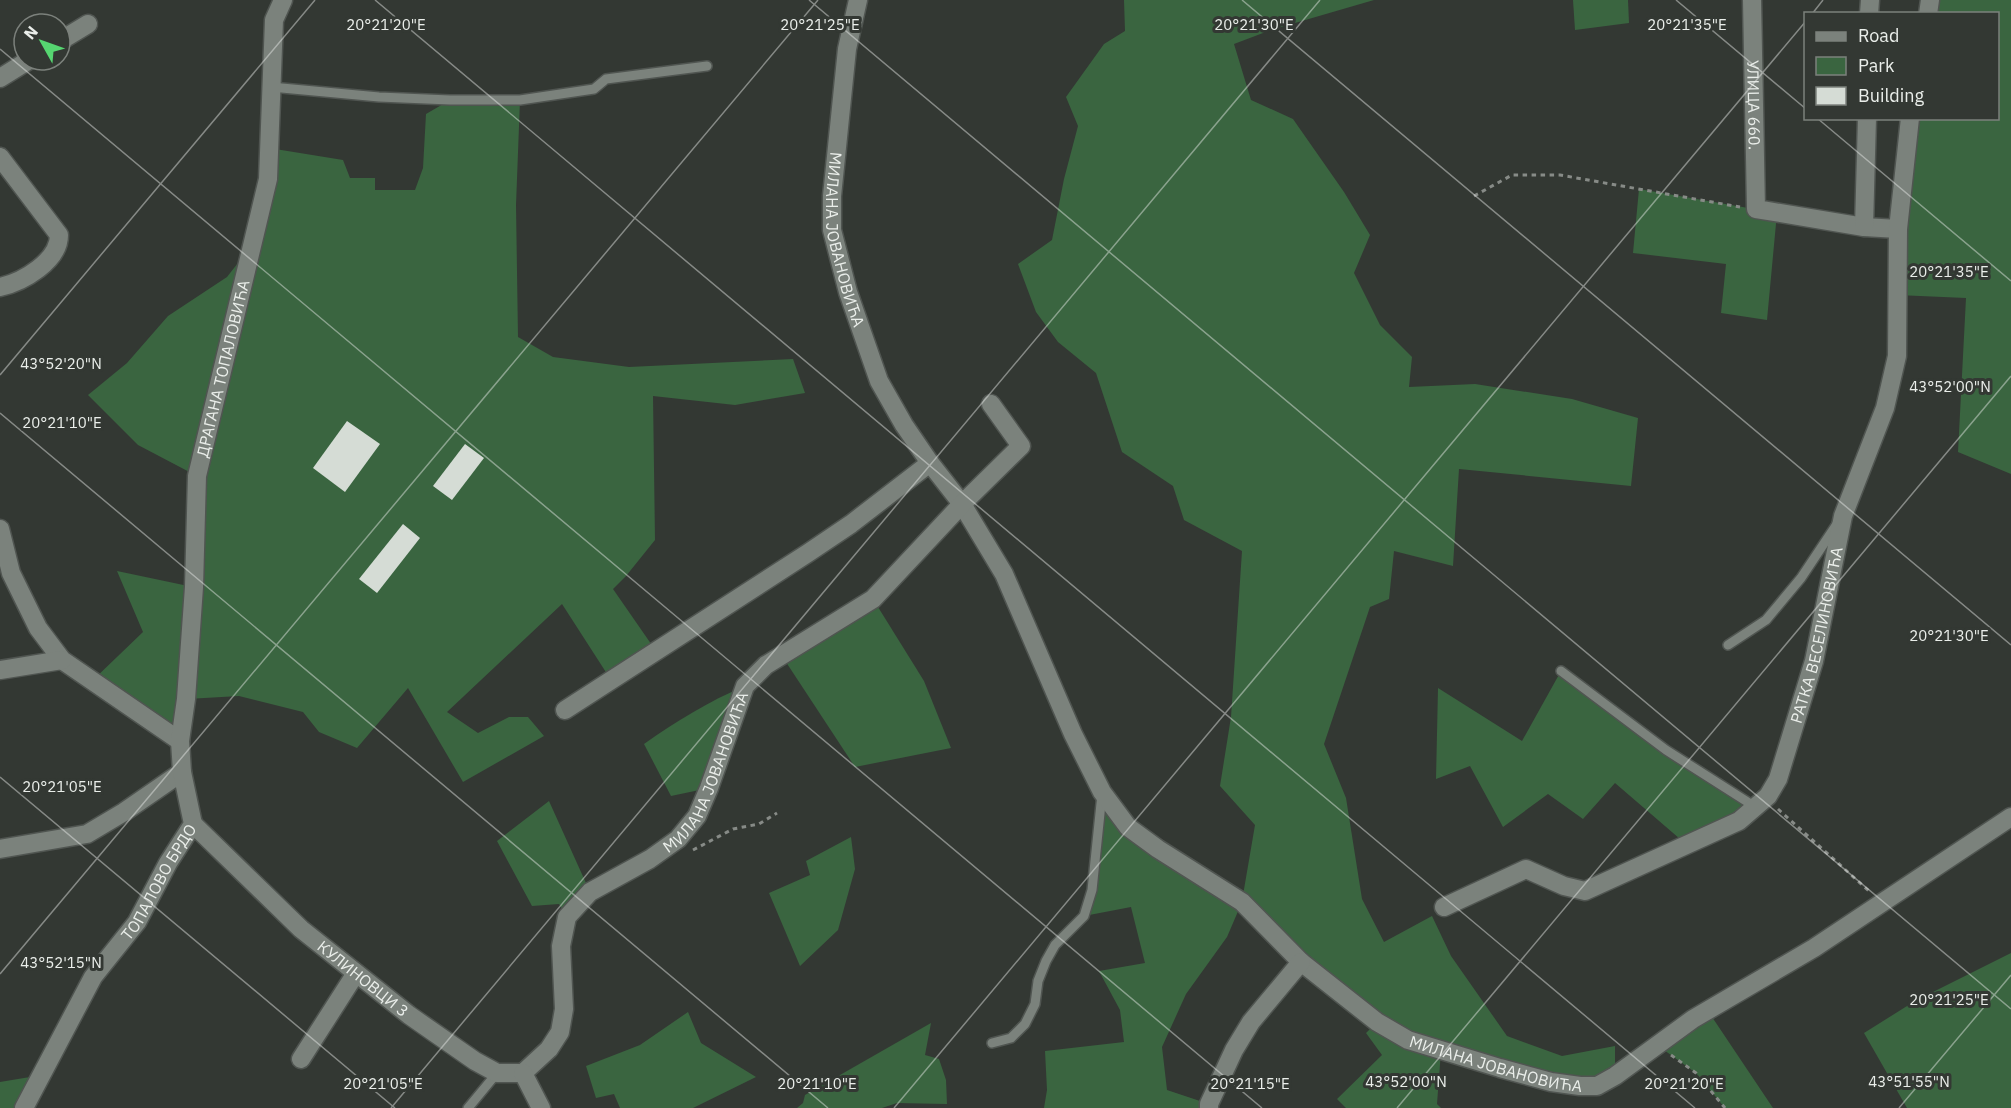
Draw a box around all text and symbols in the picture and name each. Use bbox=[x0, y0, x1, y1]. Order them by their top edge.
north arrow bbox=[12, 12, 72, 72]
legend bbox=[1804, 12, 1999, 120]
text: 20°21'20"E bbox=[346, 15, 426, 34]
text: 20°21'25"E bbox=[780, 15, 860, 34]
text: 20°21'30"E bbox=[1214, 15, 1294, 34]
text: 20°21'35"E bbox=[1647, 15, 1727, 34]
text: N bbox=[19, 21, 42, 43]
text: Road bbox=[1858, 24, 1899, 47]
text: Park bbox=[1858, 54, 1895, 77]
street label: УЛИЦА 660. bbox=[1743, 60, 1765, 150]
text: Building bbox=[1858, 84, 1925, 107]
street label: МИЛАНА ЈОВАНОВИЋА bbox=[822, 151, 869, 329]
text: 20°21'35"E bbox=[1909, 262, 1989, 281]
street label: ДРАГАНА ТОПАЛОВИЋА bbox=[192, 278, 254, 459]
text: 43°52'20"N bbox=[20, 354, 102, 373]
text: 43°52'00"N bbox=[1909, 377, 1991, 396]
text: 20°21'10"E bbox=[22, 413, 102, 432]
street label: РАТКА ВЕСЕЛИНОВИЋА bbox=[1786, 545, 1847, 726]
text: 20°21'30"E bbox=[1909, 626, 1989, 645]
street label: МИЛАНА ЈОВАНОВИЋА bbox=[659, 689, 752, 857]
text: 20°21'05"E bbox=[22, 777, 102, 796]
street label: ТОПАЛОВО БРДО bbox=[117, 820, 200, 944]
street label: КУЛИНОВЦИ 3 bbox=[313, 936, 413, 1021]
text: 43°52'15"N bbox=[20, 953, 102, 972]
text: 20°21'25"E bbox=[1909, 990, 1989, 1009]
street label: МИЛАНА ЈОВАНОВИЋА bbox=[1407, 1031, 1584, 1096]
text: 43°52'00"N bbox=[1365, 1072, 1447, 1091]
text: 43°51'55"N bbox=[1868, 1072, 1950, 1091]
text: 20°21'05"E bbox=[343, 1074, 423, 1093]
text: 20°21'10"E bbox=[777, 1074, 857, 1093]
text: 20°21'15"E bbox=[1210, 1074, 1290, 1093]
text: 20°21'20"E bbox=[1644, 1074, 1724, 1093]

